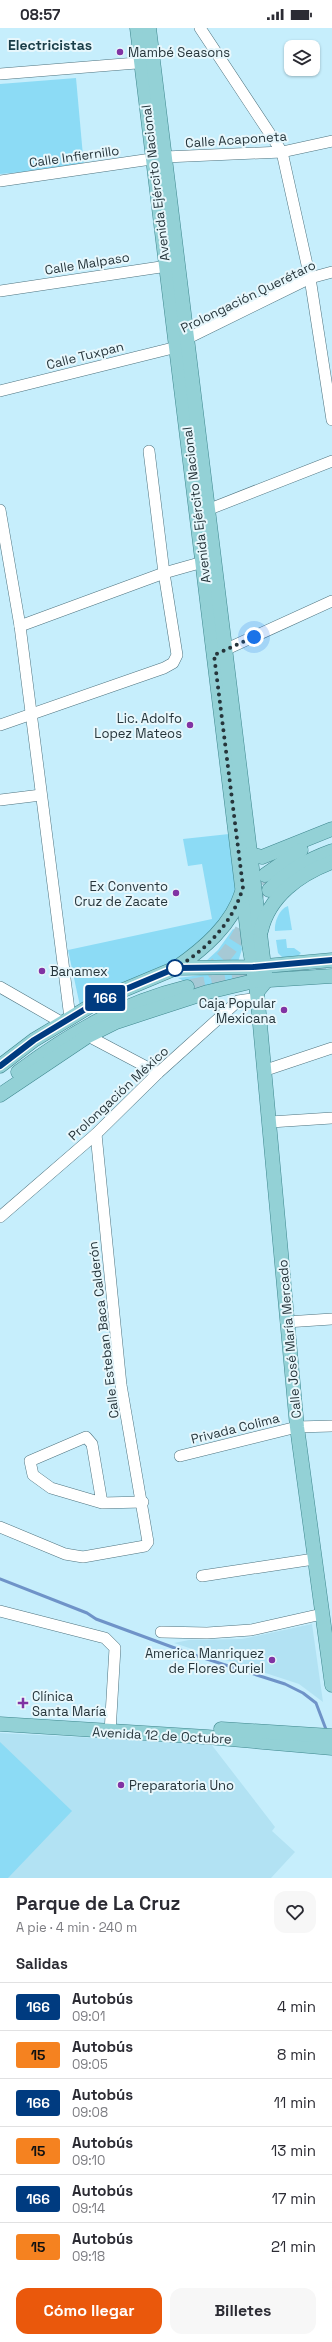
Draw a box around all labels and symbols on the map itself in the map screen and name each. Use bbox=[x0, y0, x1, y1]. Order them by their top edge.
district label: Electricistas bbox=[8, 36, 92, 54]
place label: Mambé Seasons bbox=[128, 44, 230, 61]
marker: Mambé Seasons bbox=[115, 47, 125, 57]
street label: Avenida Ejército Nacional bbox=[137, 104, 174, 262]
street label: Calle Acaponeta bbox=[185, 127, 288, 152]
street label: Calle Infiernillo bbox=[28, 142, 120, 171]
street label: Calle Malpaso bbox=[43, 248, 131, 279]
street label: Prolongación Querétaro bbox=[178, 256, 319, 337]
street label: Calle Tuxpan bbox=[45, 338, 126, 373]
street label: Avenida Ejército Nacional bbox=[178, 426, 215, 584]
your location bbox=[244, 627, 264, 647]
place label: Lic. Adolfo Lopez Mateos bbox=[94, 710, 182, 742]
marker: Lic. Adolfo Lopez Mateos bbox=[185, 720, 195, 730]
place label: Ex Convento Cruz de Zacate bbox=[74, 878, 168, 910]
marker: Ex Convento Cruz de Zacate bbox=[171, 888, 181, 898]
unlabelled marker bbox=[166, 959, 184, 977]
place label: Banamex bbox=[50, 963, 108, 980]
marker: Banamex bbox=[37, 966, 47, 976]
line badge: 166 bbox=[82, 985, 128, 1011]
place label: Caja Popular Mexicana bbox=[199, 995, 277, 1027]
marker: Caja Popular Mexicana bbox=[279, 1005, 289, 1015]
street label: Prolongación México bbox=[65, 1043, 172, 1144]
street label: Calle Esteban Baca Calderón bbox=[84, 1241, 123, 1419]
street label: Calle José María Mercado bbox=[274, 1259, 305, 1419]
street label: Privada Colima bbox=[189, 1409, 282, 1448]
place label: America Manriquez de Flores Curiel bbox=[145, 1645, 264, 1677]
marker: America Manriquez de Flores Curiel bbox=[267, 1655, 277, 1665]
place label: Clínica Santa María bbox=[32, 1688, 107, 1720]
marker: Clínica Santa María bbox=[17, 1697, 29, 1709]
street label: Avenida 12 de Octubre bbox=[92, 1723, 232, 1748]
place label: Preparatoria Uno bbox=[129, 1777, 234, 1794]
marker: Preparatoria Uno bbox=[116, 1780, 126, 1790]

